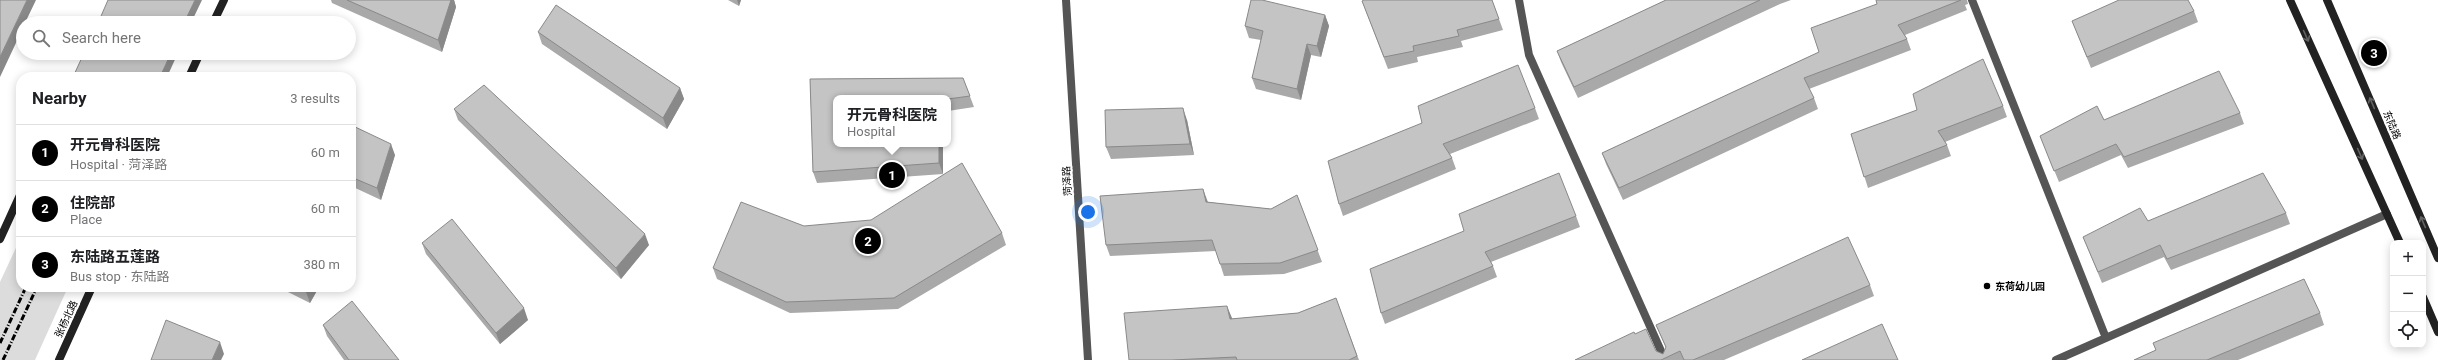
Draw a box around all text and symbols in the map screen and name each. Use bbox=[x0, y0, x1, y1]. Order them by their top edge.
search box bbox=[16, 16, 356, 60]
icon: search bbox=[30, 27, 52, 49]
text: Search here bbox=[62, 29, 141, 47]
one-way arrow bbox=[2303, 29, 2310, 41]
pin: 3 bbox=[2361, 38, 2387, 68]
text: Nearby bbox=[32, 88, 87, 108]
text: 3 results bbox=[290, 91, 340, 106]
popup bbox=[833, 95, 951, 147]
one-way arrow bbox=[2367, 97, 2375, 109]
text: 开元骨科医院 bbox=[847, 106, 937, 124]
street label: 东陆路 bbox=[2381, 109, 2403, 141]
text: Hospital bbox=[847, 124, 895, 139]
text: 开元骨科医院 bbox=[70, 136, 160, 154]
text: 1 bbox=[41, 145, 49, 160]
text: 60 m bbox=[311, 145, 340, 160]
one-way arrow bbox=[2357, 148, 2364, 160]
text: Hospital · 菏泽路 bbox=[70, 157, 167, 172]
pin: 1 bbox=[879, 160, 905, 190]
street label: 菏泽路 bbox=[1060, 166, 1074, 196]
text: 住院部 bbox=[70, 194, 115, 212]
text: 2 bbox=[41, 201, 49, 216]
text: 60 m bbox=[311, 201, 340, 216]
your location bbox=[1078, 202, 1098, 222]
text: Place bbox=[70, 212, 102, 227]
one-way arrow bbox=[2418, 217, 2426, 229]
pin: 2 bbox=[855, 226, 881, 256]
map controls bbox=[2390, 240, 2426, 348]
button: + bbox=[2390, 240, 2426, 276]
text: 东陆路五莲路 bbox=[70, 248, 160, 266]
text: 3 bbox=[41, 257, 49, 272]
text: 380 m bbox=[303, 257, 340, 272]
text: Bus stop · 东陆路 bbox=[70, 269, 170, 284]
button: − bbox=[2390, 276, 2426, 312]
place label: 东荷幼儿园 bbox=[1995, 280, 2045, 292]
marker: 东荷幼儿园 bbox=[1982, 281, 1992, 291]
street label: 张杨北路 bbox=[53, 299, 79, 339]
button: locate bbox=[2390, 312, 2426, 348]

